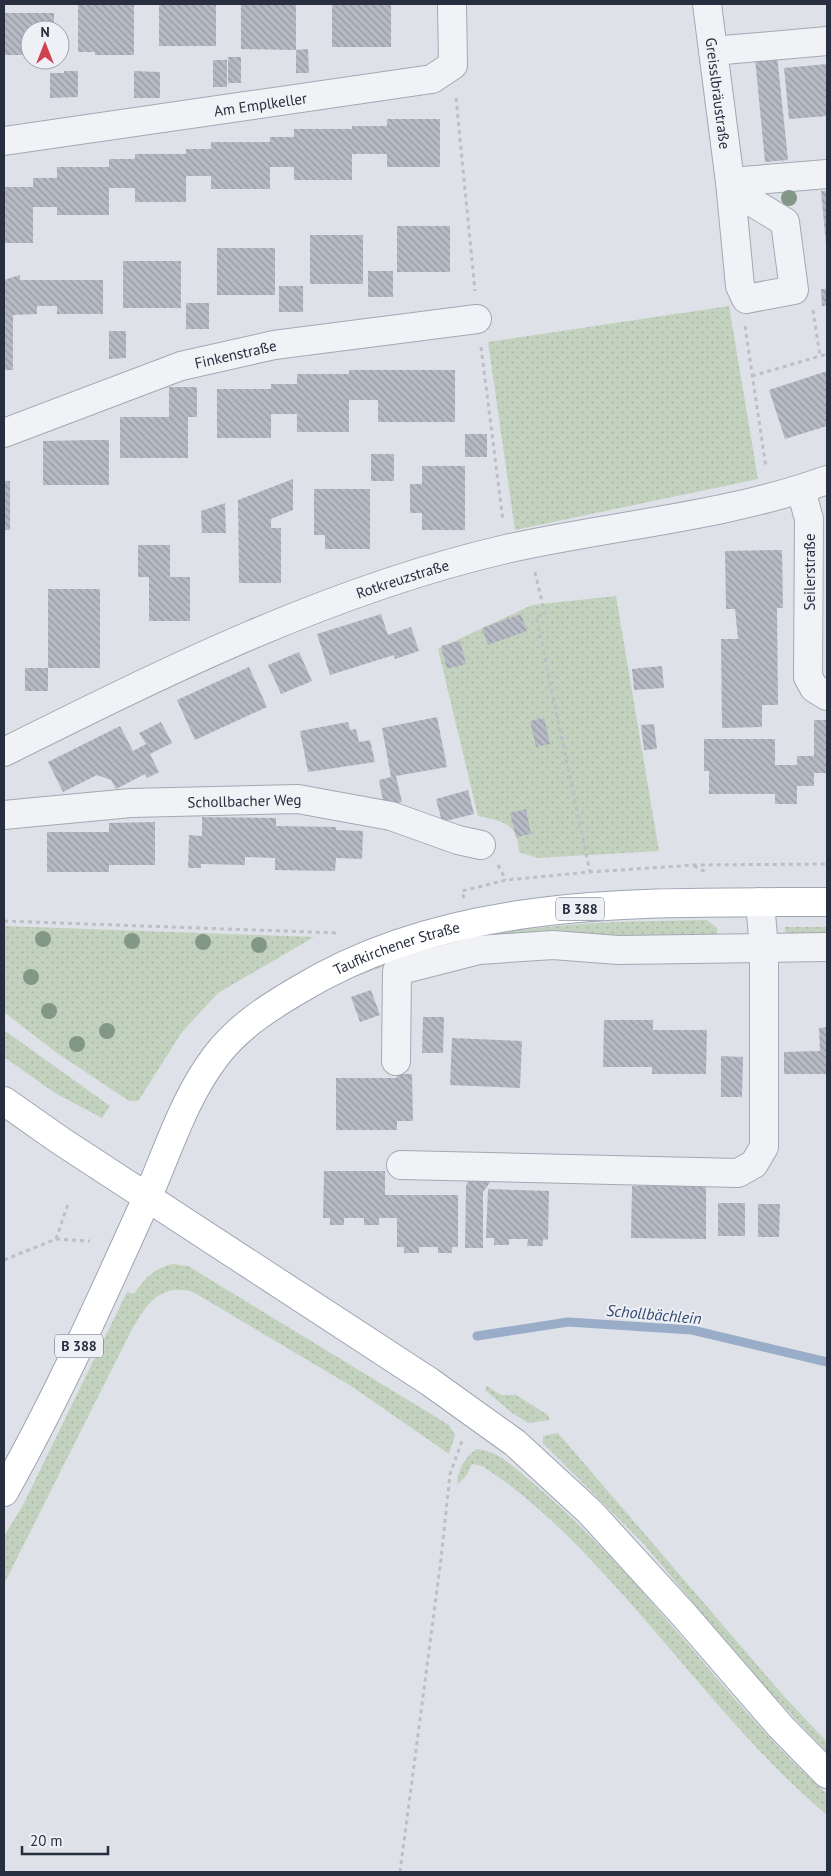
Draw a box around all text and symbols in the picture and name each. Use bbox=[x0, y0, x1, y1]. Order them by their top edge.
north arrow bbox=[20, 20, 70, 70]
text: N bbox=[40, 23, 50, 41]
street label: Greisslbräustraße bbox=[702, 36, 735, 150]
street label: Am Emplkeller bbox=[213, 88, 308, 120]
street label: Finkenstraße bbox=[193, 335, 278, 372]
street label: Seilerstraße bbox=[800, 533, 819, 611]
street label: Rotkreuzstraße bbox=[353, 555, 451, 602]
street label: Schollbacher Weg bbox=[187, 789, 302, 811]
road number: B 388 bbox=[556, 898, 604, 921]
street label: Taufkirchener Straße bbox=[330, 917, 462, 979]
water label: Schollbächlein bbox=[606, 1300, 702, 1328]
road number: B 388 bbox=[55, 1334, 103, 1358]
scale bar bbox=[22, 1824, 109, 1856]
text: 20 m bbox=[30, 1831, 63, 1850]

